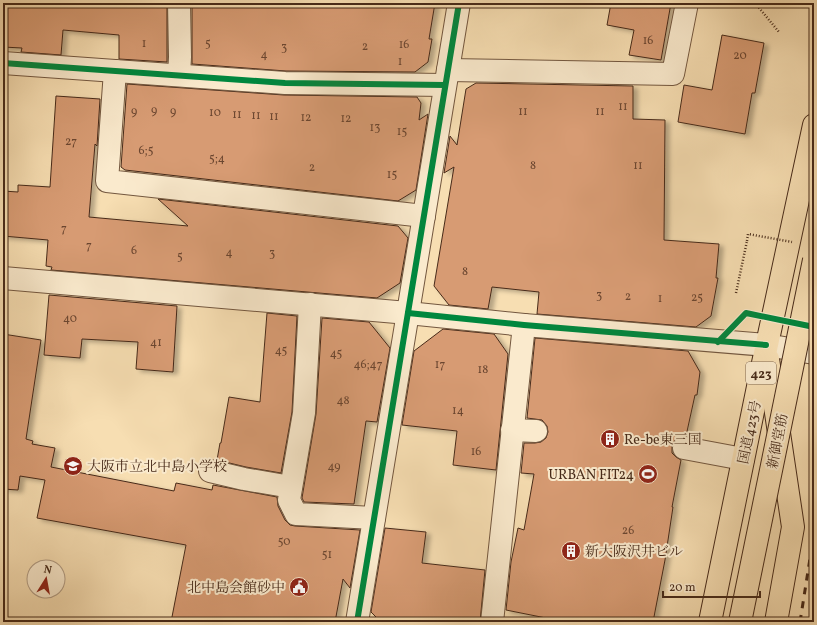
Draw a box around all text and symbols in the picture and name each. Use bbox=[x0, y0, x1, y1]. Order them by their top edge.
house number: 16 bbox=[643, 33, 653, 49]
house number: 1 bbox=[142, 36, 146, 52]
house number: 5 bbox=[205, 36, 211, 52]
house number: 16 bbox=[399, 37, 409, 53]
house number: 2 bbox=[362, 39, 368, 55]
house number: 3 bbox=[281, 40, 287, 56]
house number: 4 bbox=[260, 47, 268, 63]
house number: 20 bbox=[733, 48, 747, 64]
house number: 1 bbox=[398, 54, 402, 70]
house number: 11 bbox=[618, 99, 628, 115]
house number: 9 bbox=[151, 103, 157, 119]
house number: 9 bbox=[131, 104, 137, 120]
house number: 9 bbox=[170, 104, 176, 120]
house number: 11 bbox=[518, 104, 528, 120]
house number: 11 bbox=[595, 104, 605, 120]
house number: 10 bbox=[209, 105, 221, 121]
house number: 11 bbox=[232, 107, 242, 123]
house number: 11 bbox=[251, 108, 261, 124]
house number: 11 bbox=[269, 109, 279, 125]
house number: 12 bbox=[300, 110, 312, 126]
house number: 12 bbox=[340, 111, 352, 127]
house number: 13 bbox=[370, 120, 380, 136]
house number: 15 bbox=[397, 124, 407, 140]
house number: 27 bbox=[65, 134, 77, 150]
house number: 6;5 bbox=[139, 143, 154, 159]
house number: 5;4 bbox=[209, 151, 225, 167]
house number: 8 bbox=[530, 158, 536, 174]
house number: 11 bbox=[633, 158, 643, 174]
house number: 2 bbox=[309, 160, 315, 176]
house number: 15 bbox=[387, 167, 397, 183]
house number: 7 bbox=[61, 221, 67, 237]
house number: 7 bbox=[86, 238, 92, 254]
house number: 6 bbox=[131, 243, 137, 259]
house number: 4 bbox=[225, 245, 233, 261]
house number: 3 bbox=[269, 246, 275, 262]
house number: 5 bbox=[177, 249, 183, 265]
house number: 8 bbox=[462, 264, 468, 280]
house number: 3 bbox=[596, 288, 602, 304]
house number: 2 bbox=[625, 289, 631, 305]
house number: 25 bbox=[691, 290, 703, 306]
house number: 1 bbox=[658, 291, 662, 307]
house number: 40 bbox=[63, 311, 77, 327]
house number: 41 bbox=[150, 335, 162, 351]
house number: 45 bbox=[275, 343, 288, 359]
house number: 45 bbox=[330, 346, 343, 362]
house number: 46;47 bbox=[353, 357, 383, 373]
house number: 17 bbox=[435, 357, 445, 373]
house number: 18 bbox=[478, 362, 488, 378]
road number: 423 bbox=[746, 362, 776, 384]
house number: 48 bbox=[336, 393, 350, 409]
street label: 国道423号 bbox=[734, 399, 766, 466]
house number: 14 bbox=[452, 403, 464, 419]
street label: 新御堂筋 bbox=[764, 412, 793, 471]
building icon: Re-be東三国 bbox=[599, 428, 621, 450]
place label: Re-be東三国 bbox=[624, 431, 702, 450]
house number: 16 bbox=[471, 444, 481, 460]
school or university icon: 大阪市立北中島小学校 bbox=[62, 455, 84, 477]
place label: 大阪市立北中島小学校 bbox=[87, 458, 227, 477]
house number: 49 bbox=[327, 459, 341, 475]
sports icon: URBAN FIT24 bbox=[637, 463, 659, 485]
place label: URBAN FIT24 bbox=[549, 466, 634, 485]
house number: 26 bbox=[622, 523, 634, 539]
house number: 50 bbox=[278, 534, 290, 550]
building icon: 新大阪沢井ビル bbox=[560, 540, 582, 562]
place label: 新大阪沢井ビル bbox=[585, 543, 683, 562]
house number: 51 bbox=[322, 547, 332, 563]
north arrow bbox=[26, 559, 66, 599]
text: N bbox=[42, 563, 53, 579]
scale bar bbox=[663, 573, 760, 599]
public building icon: 北中島会館砂中 bbox=[288, 576, 310, 598]
place label: 北中島会館砂中 bbox=[187, 579, 285, 598]
text: 20 m bbox=[669, 580, 696, 596]

